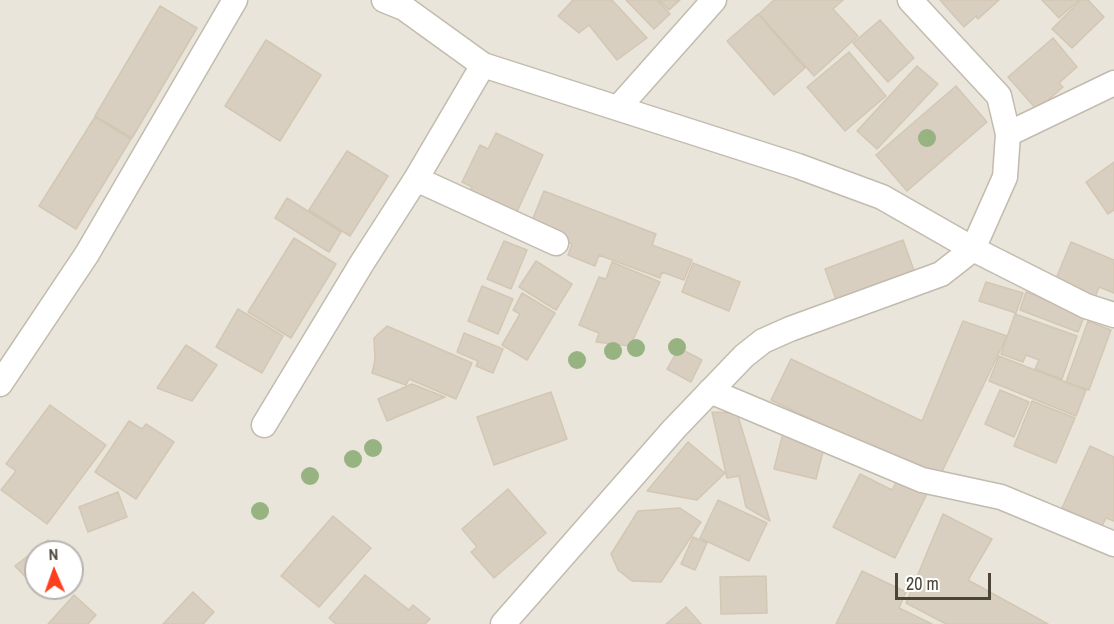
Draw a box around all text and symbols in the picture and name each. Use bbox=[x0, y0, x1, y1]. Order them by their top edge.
north arrow bbox=[24, 540, 84, 600]
text: N bbox=[48, 543, 59, 565]
scale bar bbox=[898, 561, 994, 599]
text: 20 m bbox=[906, 571, 939, 596]

